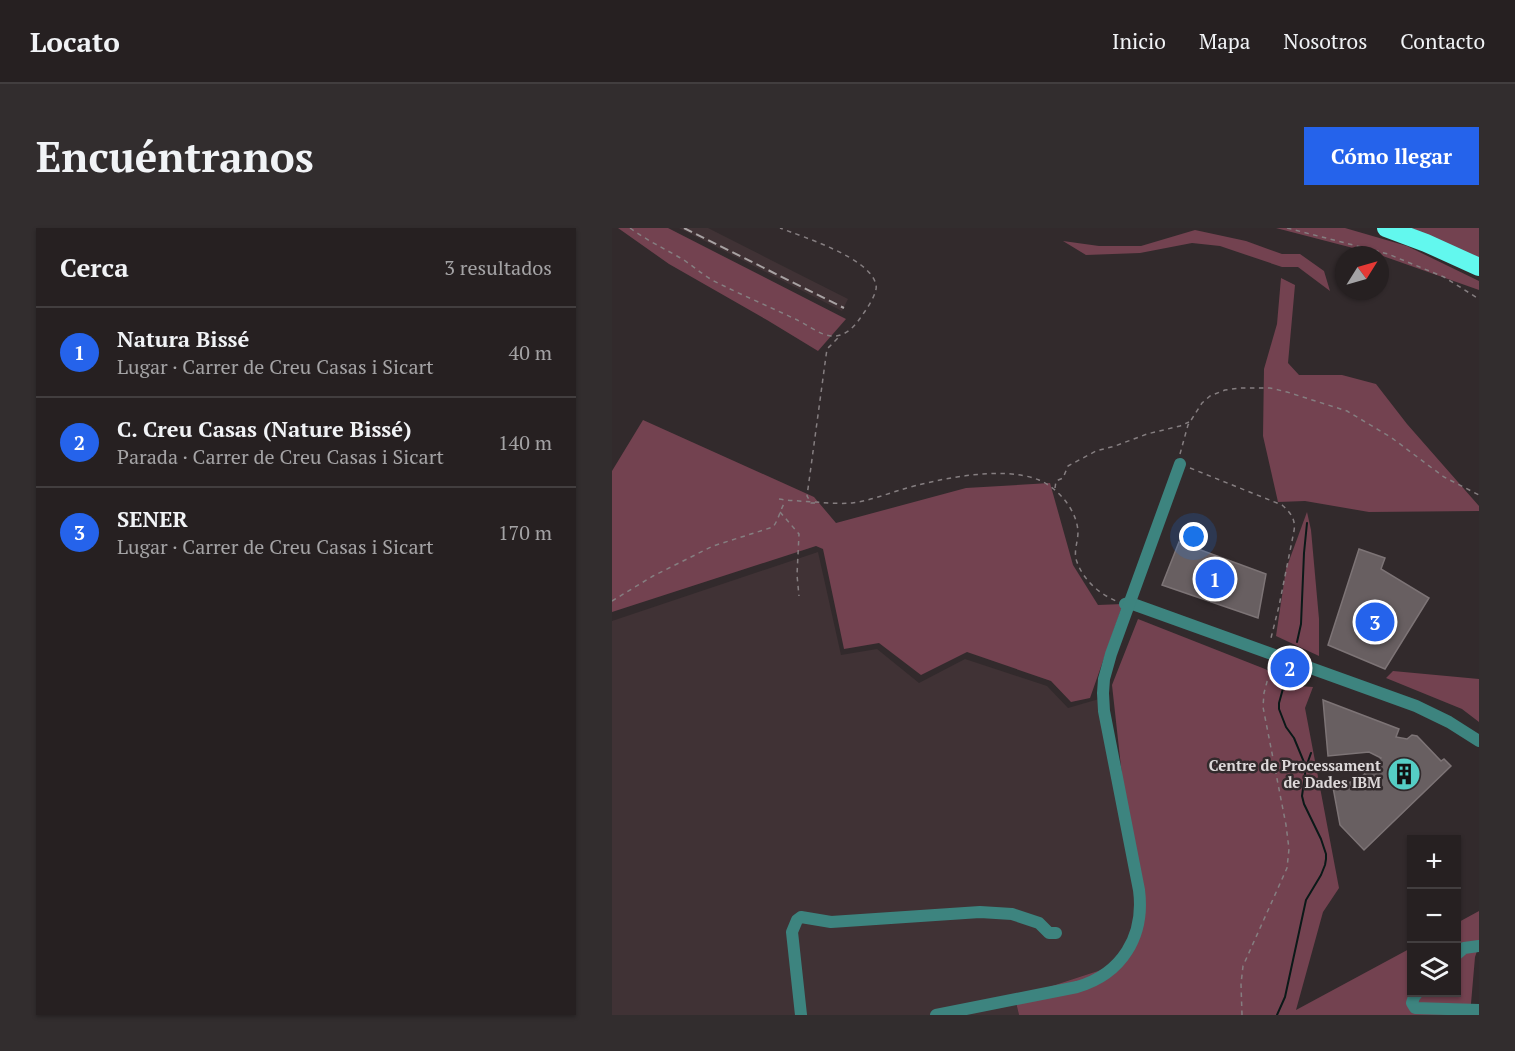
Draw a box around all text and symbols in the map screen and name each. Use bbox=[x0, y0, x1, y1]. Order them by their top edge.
text: Locato bbox=[30, 23, 120, 60]
text: Inicio bbox=[1112, 27, 1166, 55]
text: Mapa bbox=[1199, 27, 1250, 55]
text: Nosotros bbox=[1283, 27, 1367, 55]
text: Contacto bbox=[1400, 27, 1485, 55]
button: Cómo llegar bbox=[1304, 127, 1479, 185]
text: Encuéntranos bbox=[36, 128, 314, 184]
north arrow bbox=[1335, 246, 1389, 300]
text: Cerca bbox=[60, 250, 129, 284]
text: 3 resultados bbox=[444, 254, 552, 281]
text: Natura Bissé bbox=[117, 324, 249, 353]
text: 1 bbox=[74, 339, 85, 366]
text: 40 m bbox=[509, 339, 552, 366]
text: Lugar · Carrer de Creu Casas i Sicart bbox=[117, 353, 434, 380]
text: C. Creu Casas (Nature Bissé) bbox=[117, 414, 411, 443]
text: 2 bbox=[74, 429, 85, 456]
text: 140 m bbox=[498, 429, 552, 456]
text: Parada · Carrer de Creu Casas i Sicart bbox=[117, 443, 444, 470]
text: SENER bbox=[117, 504, 188, 533]
text: 3 bbox=[74, 519, 85, 546]
text: 170 m bbox=[498, 519, 552, 546]
your location bbox=[1179, 522, 1208, 551]
text: Lugar · Carrer de Creu Casas i Sicart bbox=[117, 533, 434, 560]
pin: 1 bbox=[1196, 556, 1234, 602]
pin: 3 bbox=[1356, 600, 1395, 644]
pin: 2 bbox=[1270, 646, 1310, 690]
place label: Centre de Processament de Dades IBM bbox=[1209, 755, 1381, 792]
building icon: Centre de Processament de Dades IBM bbox=[1386, 756, 1422, 792]
map controls bbox=[1407, 835, 1461, 997]
button: + bbox=[1407, 835, 1461, 889]
button: − bbox=[1407, 889, 1461, 943]
button: layers bbox=[1407, 943, 1461, 997]

